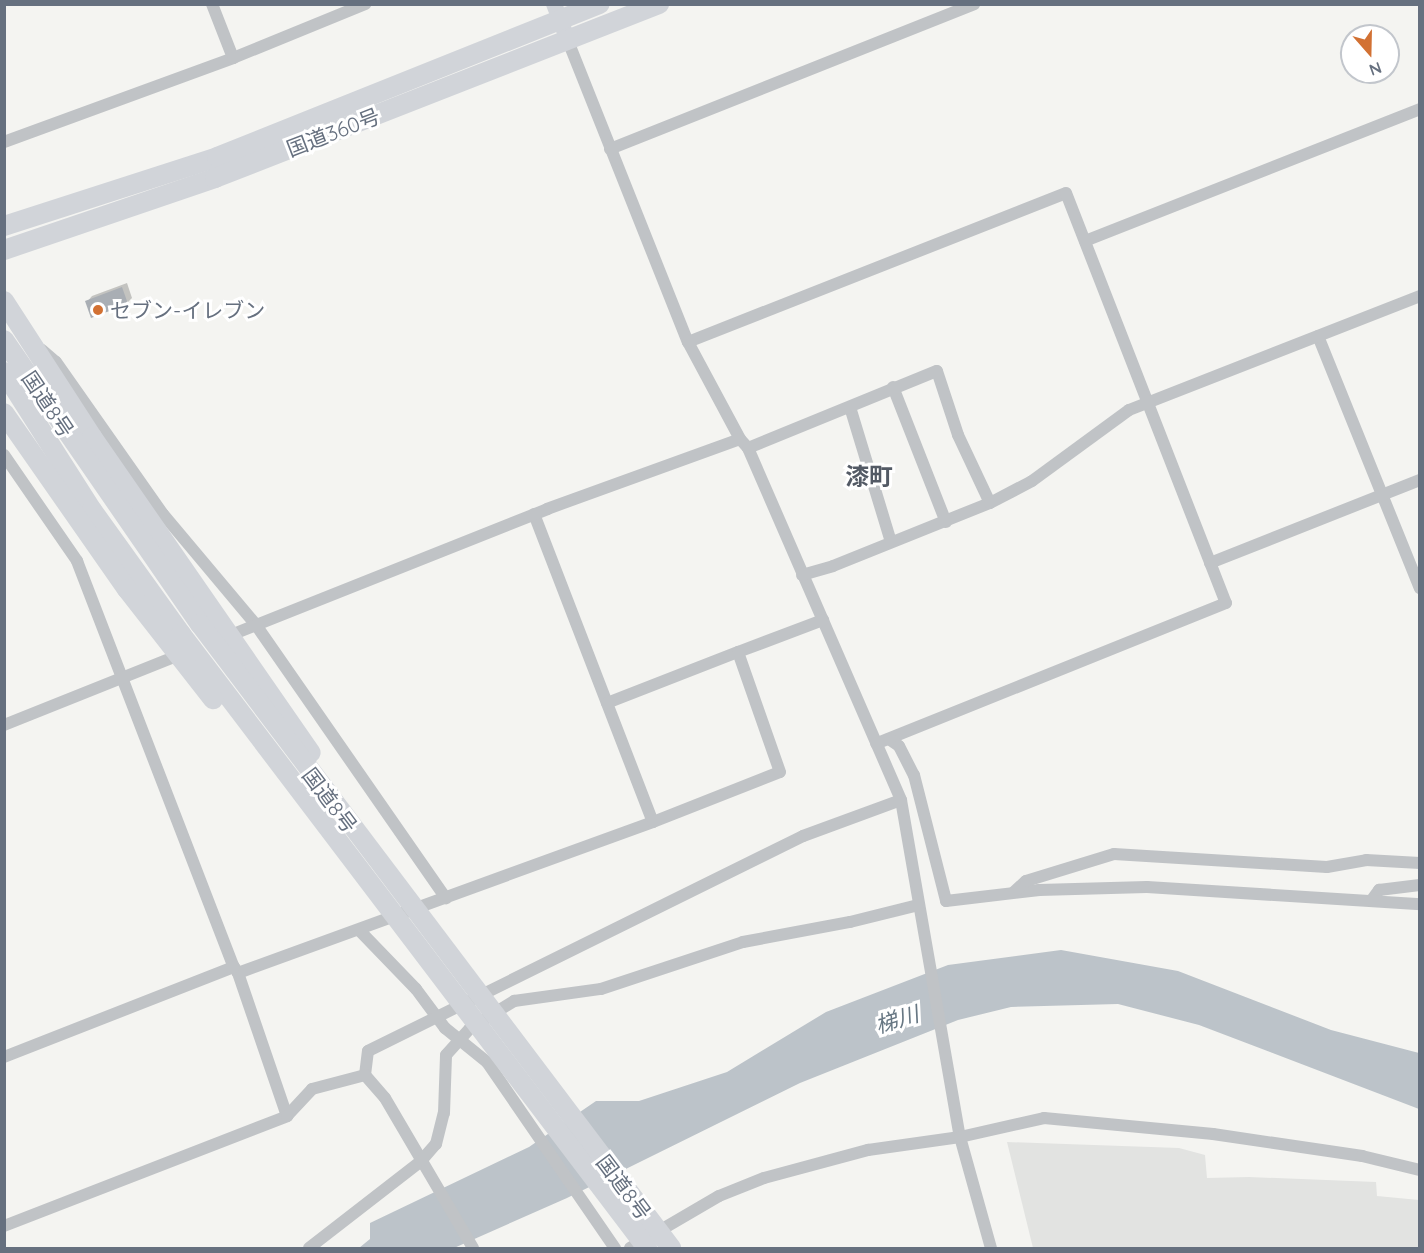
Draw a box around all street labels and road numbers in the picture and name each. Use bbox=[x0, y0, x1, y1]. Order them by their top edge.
street label: 国道360号 bbox=[283, 103, 383, 161]
street label: 国道8号 bbox=[17, 366, 79, 442]
street label: 国道8号 bbox=[298, 763, 362, 837]
street label: 国道8号 bbox=[592, 1150, 656, 1224]

